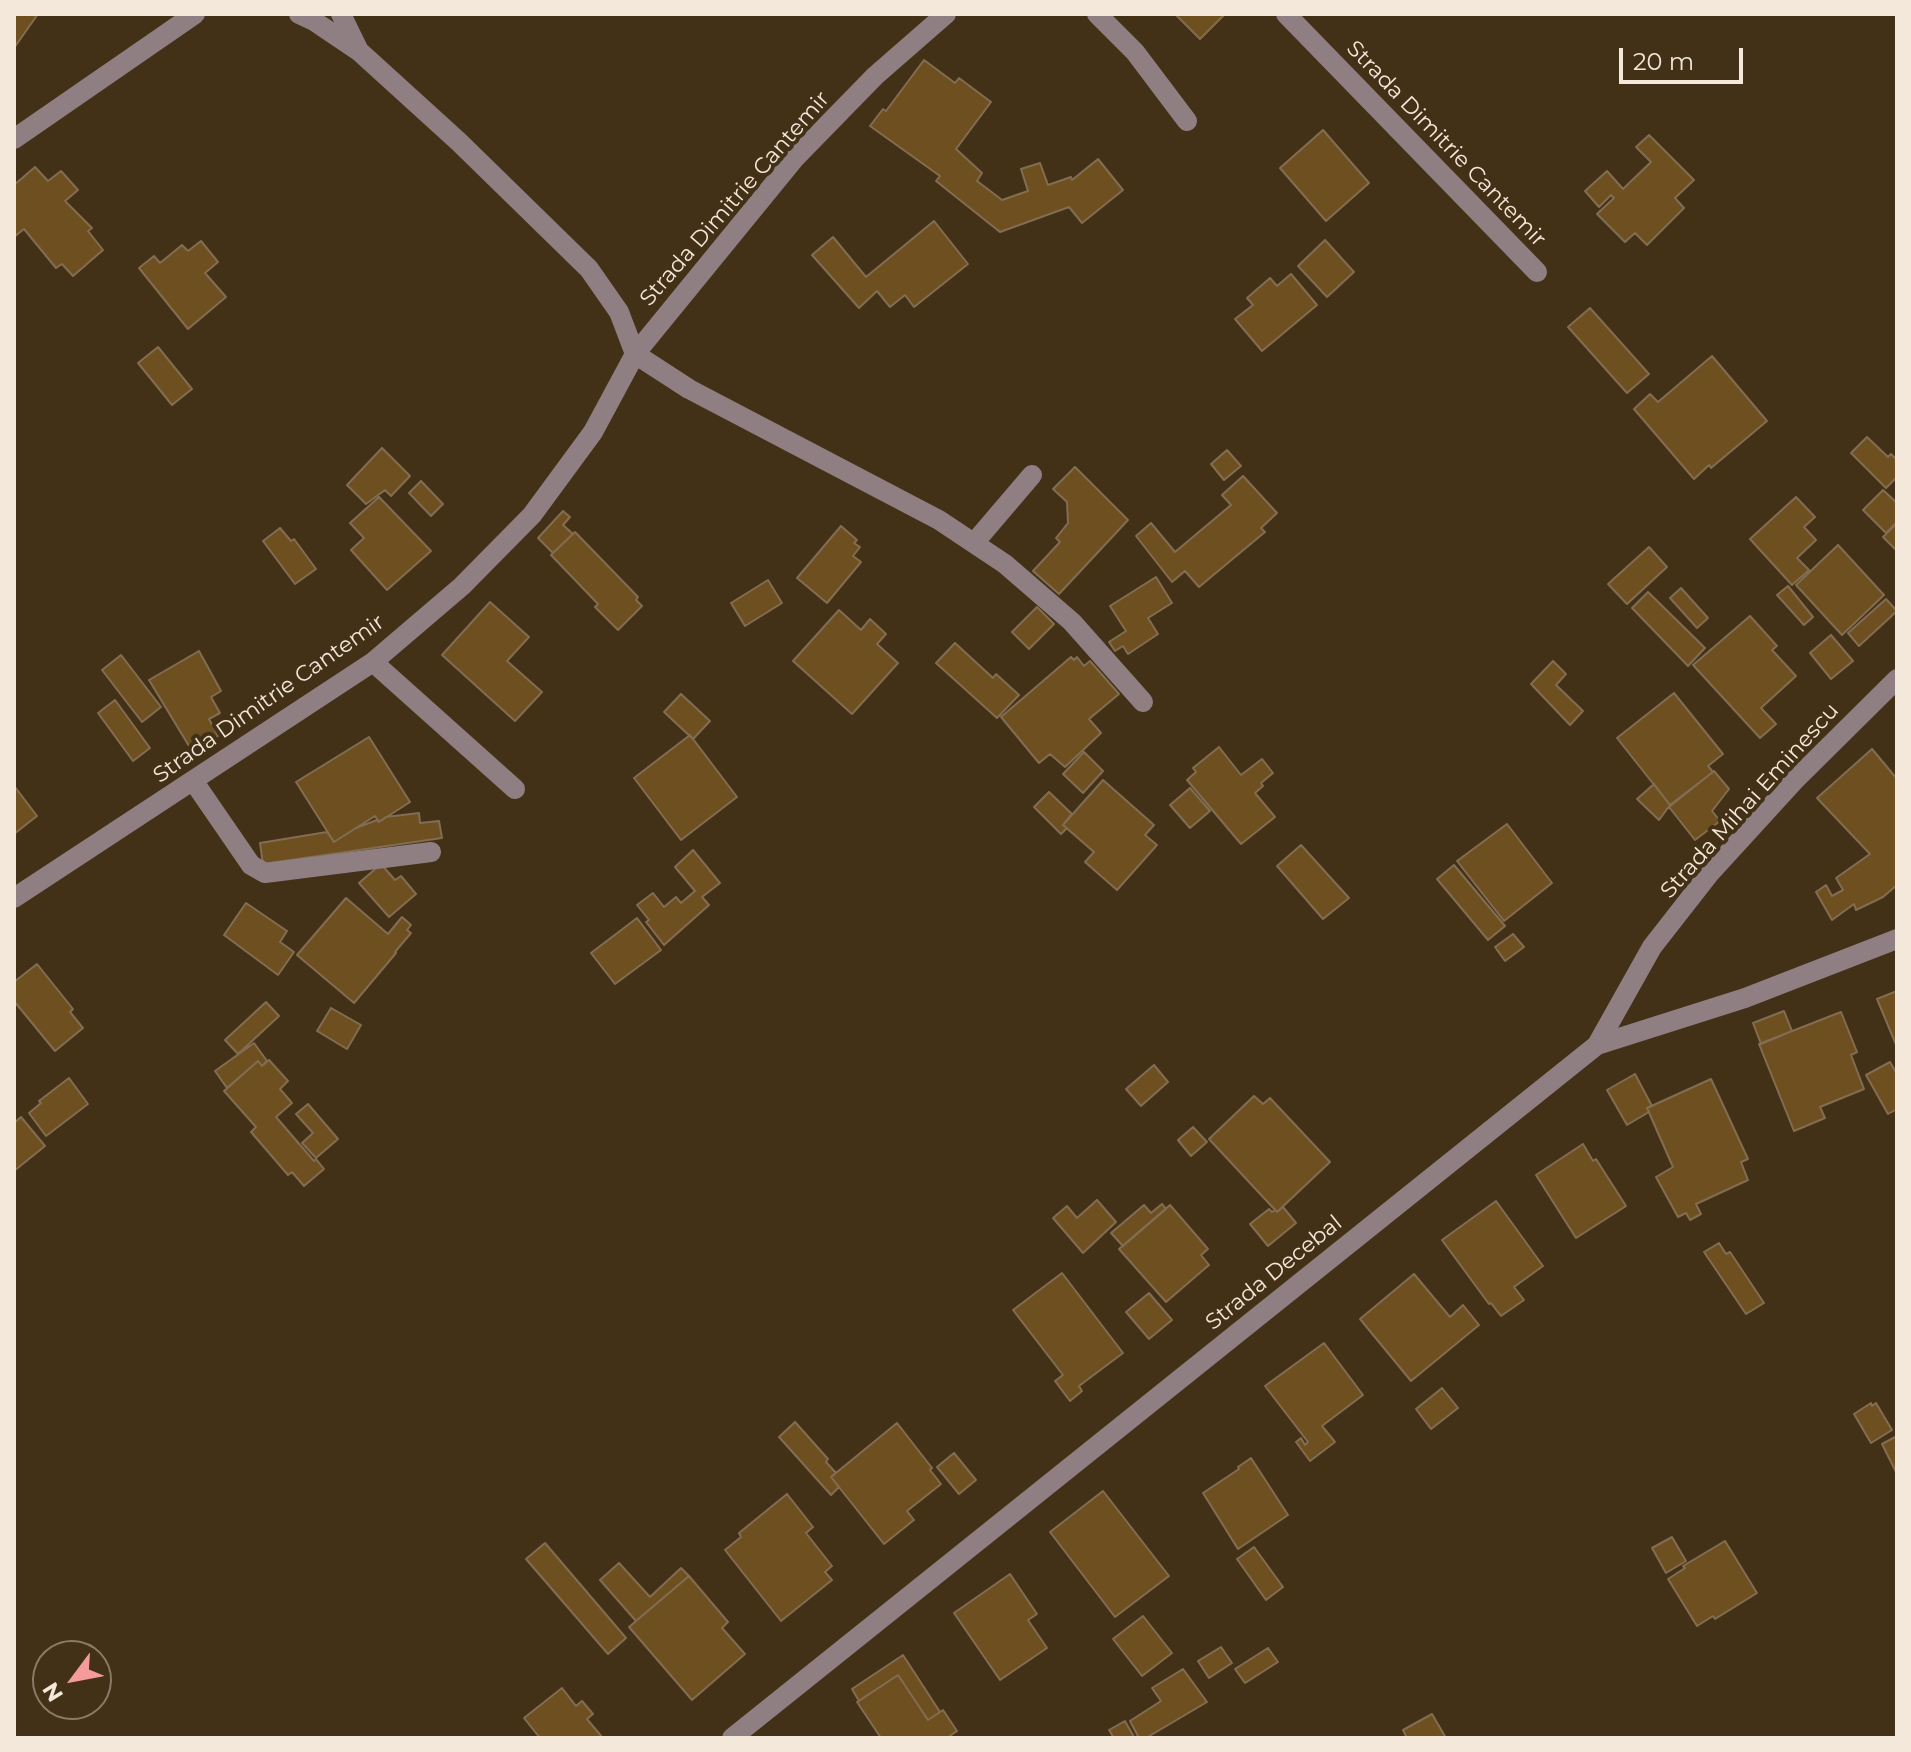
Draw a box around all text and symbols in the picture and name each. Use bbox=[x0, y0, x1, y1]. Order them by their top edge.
scale bar bbox=[1623, 32, 1747, 82]
street label: Strada Dimitrie Cantemir bbox=[1341, 36, 1551, 252]
text: 20 m bbox=[1633, 47, 1694, 76]
street label: Strada Dimitrie Cantemir bbox=[635, 86, 835, 312]
street label: Strada Dimitrie Cantemir bbox=[148, 609, 390, 789]
street label: Strada Mihai Eminescu bbox=[1655, 698, 1845, 904]
street label: Strada Decebal bbox=[1201, 1210, 1347, 1336]
north arrow bbox=[32, 1640, 112, 1720]
text: N bbox=[37, 1677, 69, 1707]

